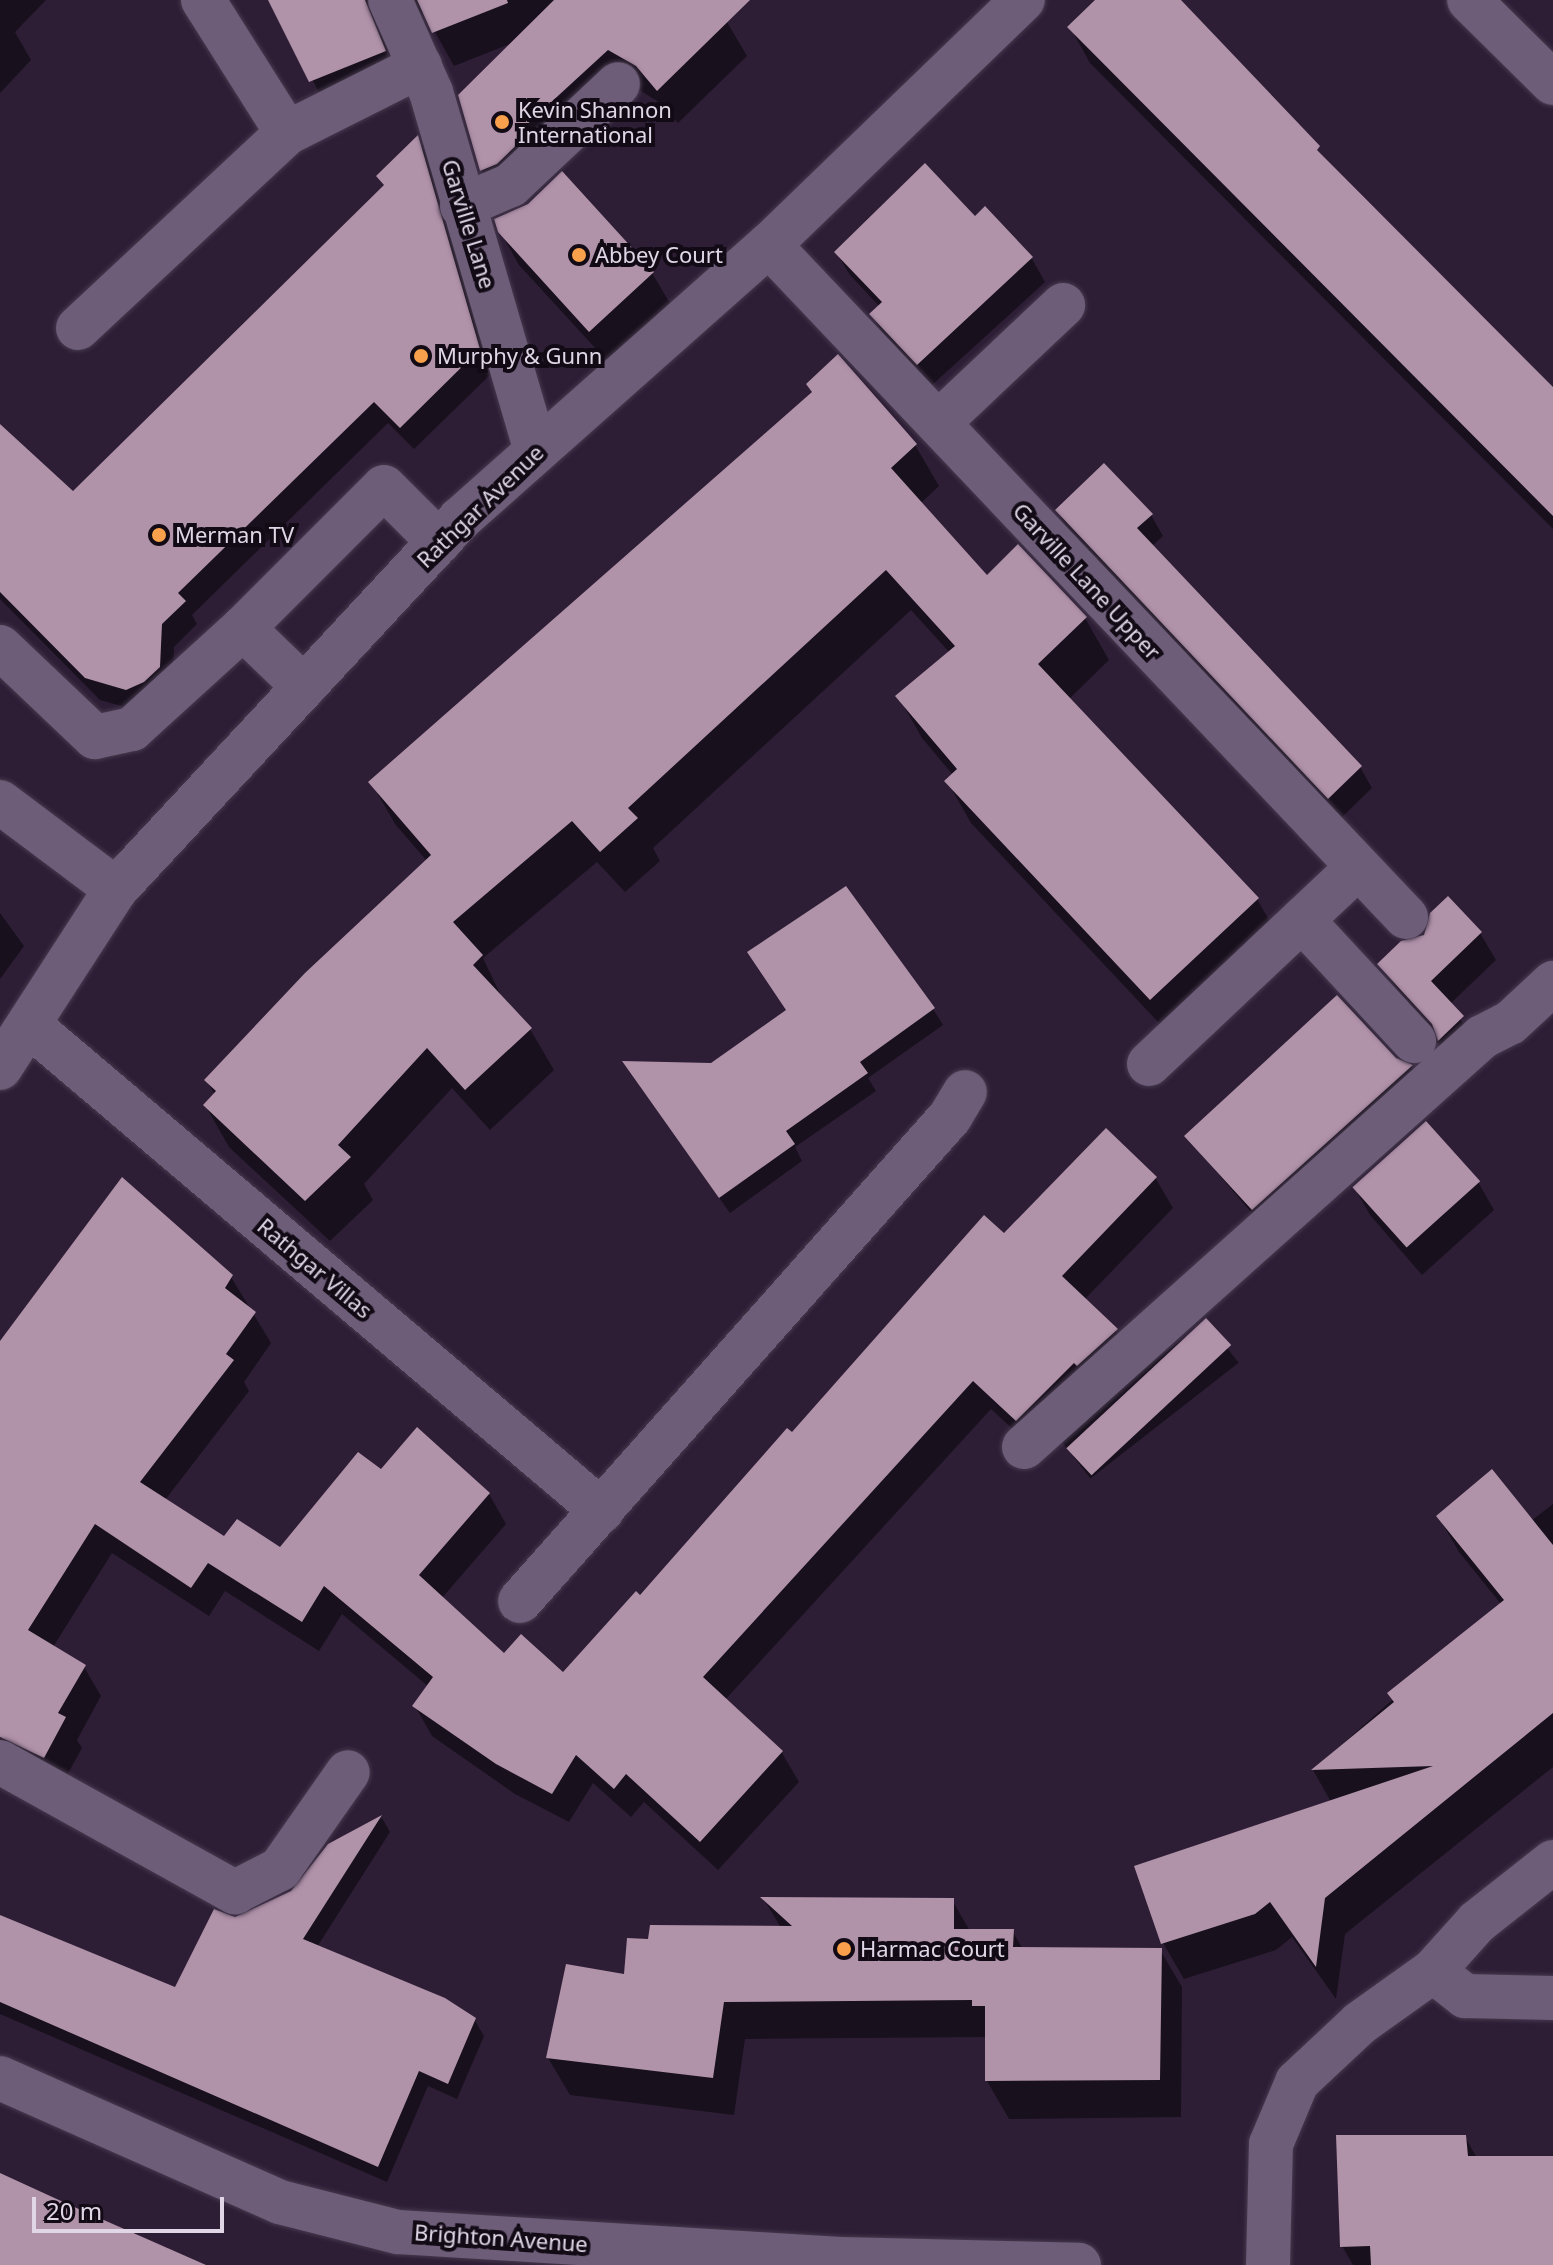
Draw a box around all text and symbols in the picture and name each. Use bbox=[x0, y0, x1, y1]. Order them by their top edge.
place label: Kevin Shannon International bbox=[518, 96, 672, 148]
marker: Kevin Shannon International bbox=[493, 113, 511, 131]
street label: Garville Lane bbox=[437, 156, 501, 292]
place label: Abbey Court bbox=[595, 242, 723, 268]
marker: Abbey Court bbox=[570, 246, 588, 264]
place label: Murphy & Gunn bbox=[437, 343, 602, 369]
marker: Murphy & Gunn bbox=[412, 347, 430, 365]
street label: Rathgar Avenue bbox=[411, 439, 549, 573]
street label: Garville Lane Upper bbox=[1008, 497, 1166, 665]
place label: Merman TV bbox=[175, 522, 294, 548]
marker: Merman TV bbox=[150, 526, 168, 544]
street label: Rathgar Villas bbox=[252, 1212, 378, 1324]
place label: Harmac Court bbox=[860, 1936, 1005, 1962]
marker: Harmac Court bbox=[835, 1940, 853, 1958]
scale bar bbox=[36, 2181, 228, 2231]
text: 20 m bbox=[46, 2194, 102, 2227]
street label: Brighton Avenue bbox=[413, 2219, 589, 2257]

